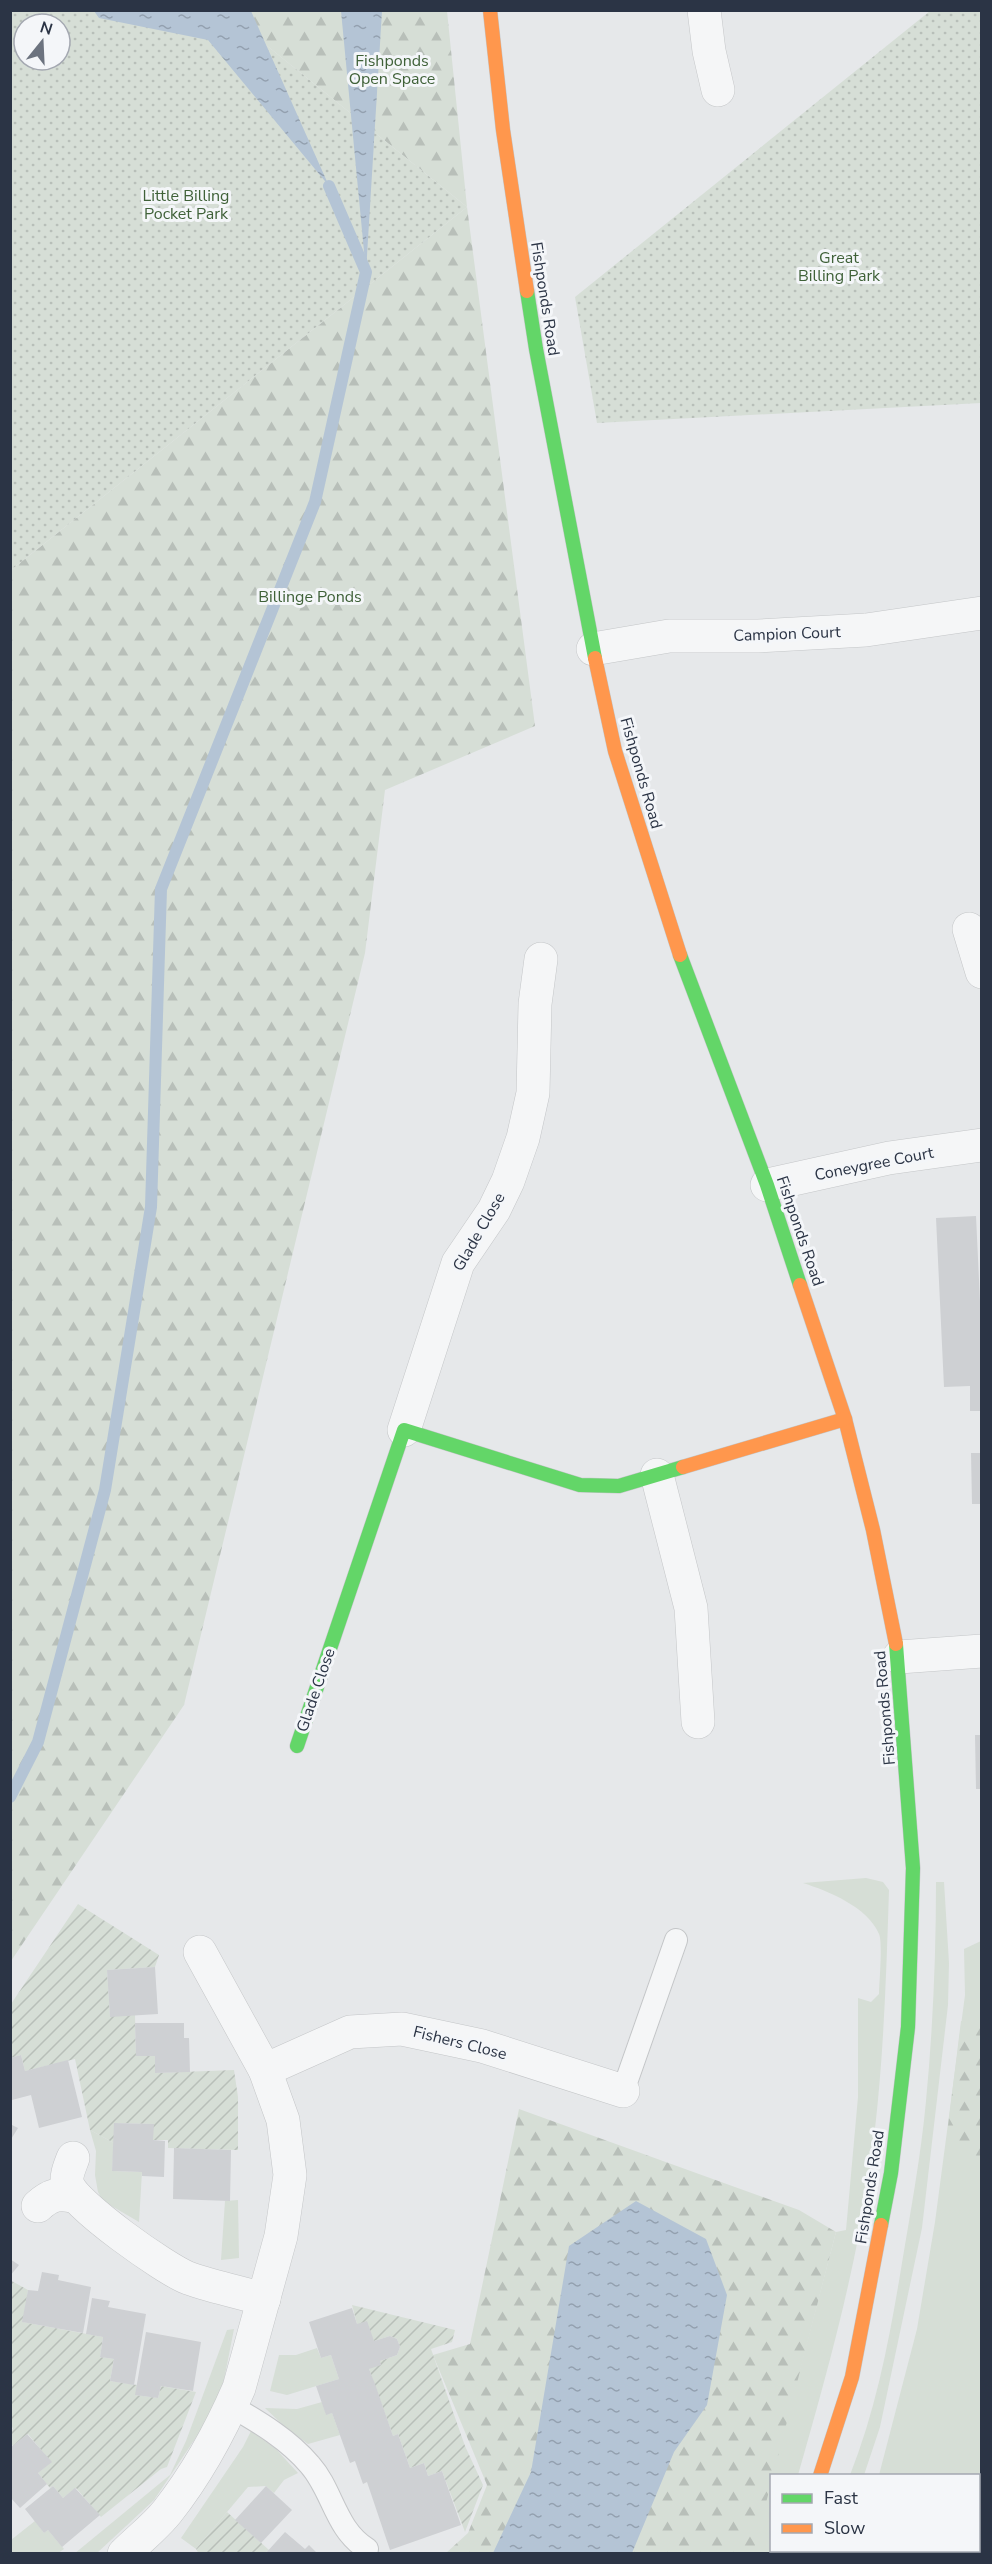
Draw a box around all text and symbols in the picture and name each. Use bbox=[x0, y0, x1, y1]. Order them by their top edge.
north arrow bbox=[12, 12, 72, 72]
text: N bbox=[37, 16, 55, 41]
park label: Fishponds Open Space bbox=[349, 50, 435, 90]
park label: Little Billing Pocket Park bbox=[143, 185, 229, 225]
street label: Fishponds Road bbox=[525, 241, 565, 357]
park label: Great Billing Park bbox=[798, 247, 881, 287]
park label: Billinge Ponds bbox=[258, 586, 362, 608]
street label: Campion Court bbox=[733, 621, 842, 647]
street label: Fishponds Road bbox=[615, 715, 667, 831]
street label: Coneygree Court bbox=[813, 1142, 936, 1186]
street label: Fishponds Road bbox=[771, 1173, 829, 1289]
street label: Glade Close bbox=[448, 1189, 510, 1275]
street label: Glade Close bbox=[291, 1645, 341, 1735]
street label: Fishponds Road bbox=[869, 1650, 901, 1766]
street label: Fishers Close bbox=[411, 2021, 509, 2065]
street label: Fishponds Road bbox=[850, 2129, 890, 2245]
legend bbox=[770, 2474, 980, 2552]
text: Fast bbox=[824, 2486, 859, 2510]
text: Slow bbox=[824, 2516, 865, 2540]

